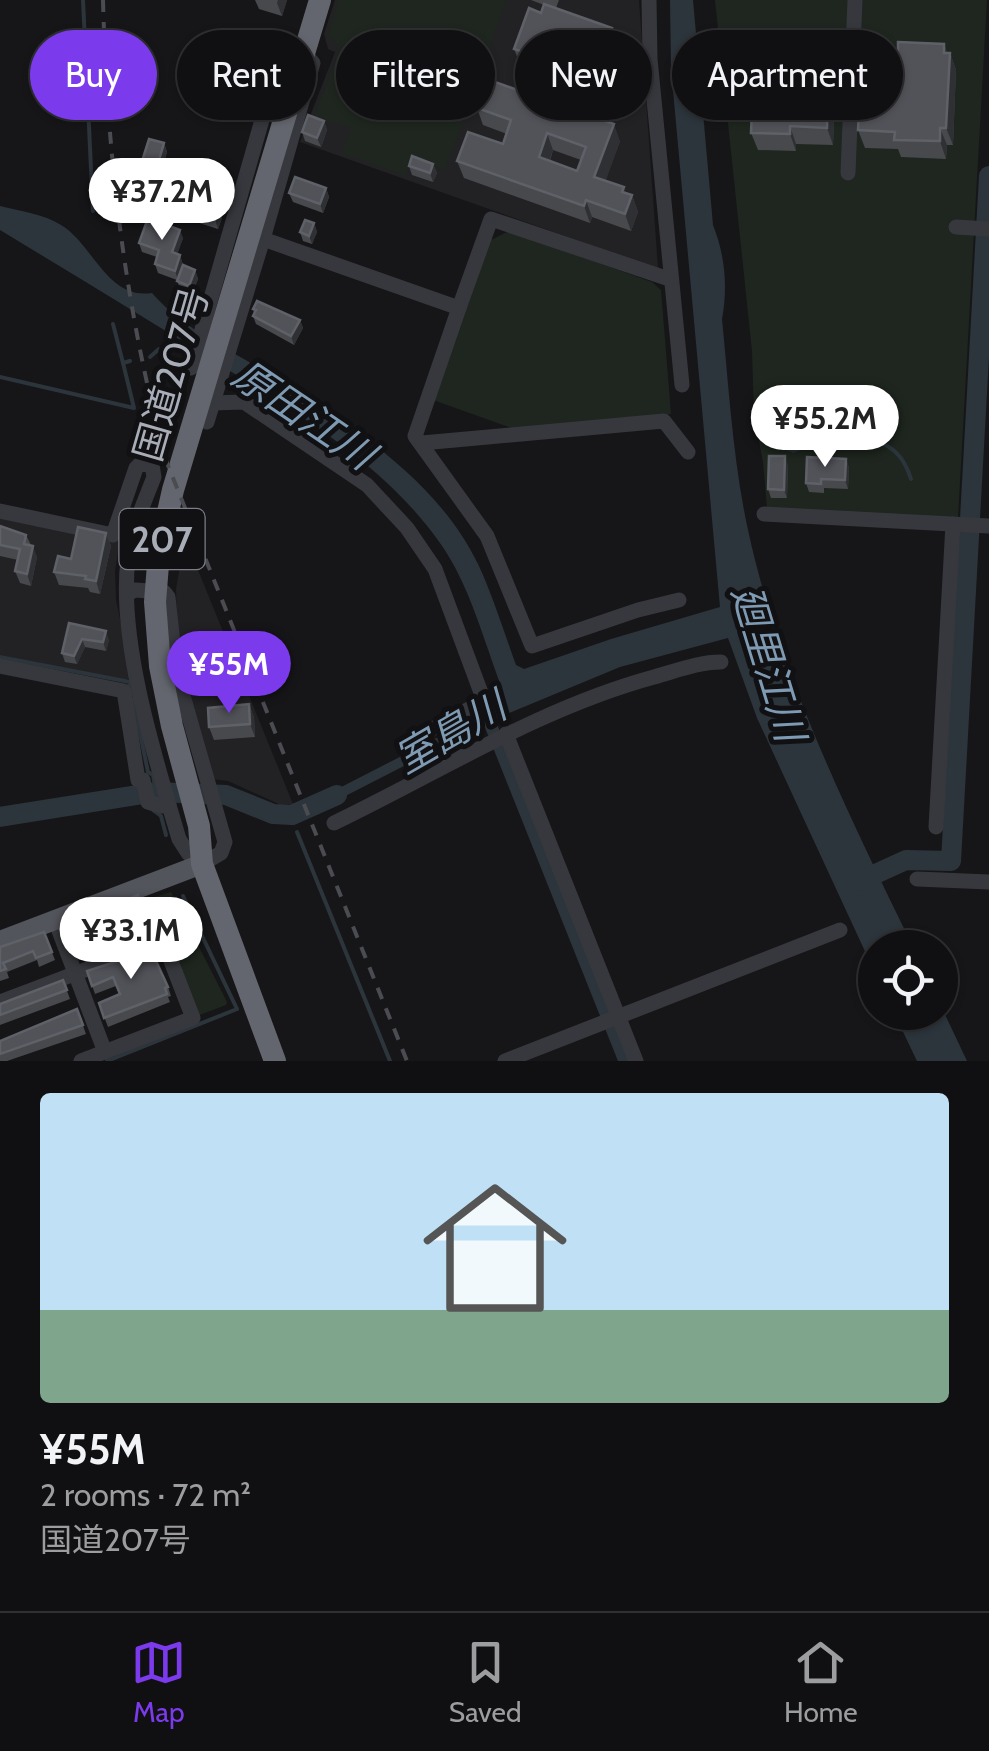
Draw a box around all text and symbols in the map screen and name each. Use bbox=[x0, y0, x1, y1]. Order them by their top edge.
chip: Buy bbox=[30, 30, 157, 120]
chip: Rent bbox=[177, 30, 316, 120]
chip: Filters bbox=[336, 30, 495, 120]
chip: New bbox=[515, 30, 652, 120]
chip: Apartment bbox=[672, 30, 903, 120]
pin: ¥37.2M bbox=[81, 158, 243, 243]
text: ¥37.2M bbox=[111, 171, 213, 210]
street label: 国道207号 bbox=[124, 281, 218, 467]
water label: 原田江川 bbox=[224, 349, 387, 481]
pin: ¥55.2M bbox=[744, 385, 906, 470]
text: ¥55.2M bbox=[773, 398, 877, 437]
road number: 207 bbox=[120, 509, 204, 569]
water label: 廻里江川 bbox=[722, 579, 817, 750]
pin: ¥55M bbox=[170, 631, 288, 716]
text: ¥55M bbox=[189, 644, 269, 683]
water label: 室島川 bbox=[386, 679, 518, 783]
pin: ¥33.1M bbox=[50, 897, 212, 982]
text: ¥33.1M bbox=[82, 910, 180, 949]
map controls bbox=[858, 930, 958, 1030]
button: locate bbox=[858, 930, 958, 1030]
icon: home bbox=[405, 1158, 585, 1338]
text: ¥55M bbox=[40, 1423, 145, 1475]
text: 2 rooms · 72 m² bbox=[40, 1475, 251, 1514]
text: 国道207号 bbox=[40, 1520, 191, 1559]
tab: Map bbox=[131, 1635, 186, 1729]
tab: Saved bbox=[449, 1635, 522, 1729]
tab: Home bbox=[784, 1635, 858, 1729]

